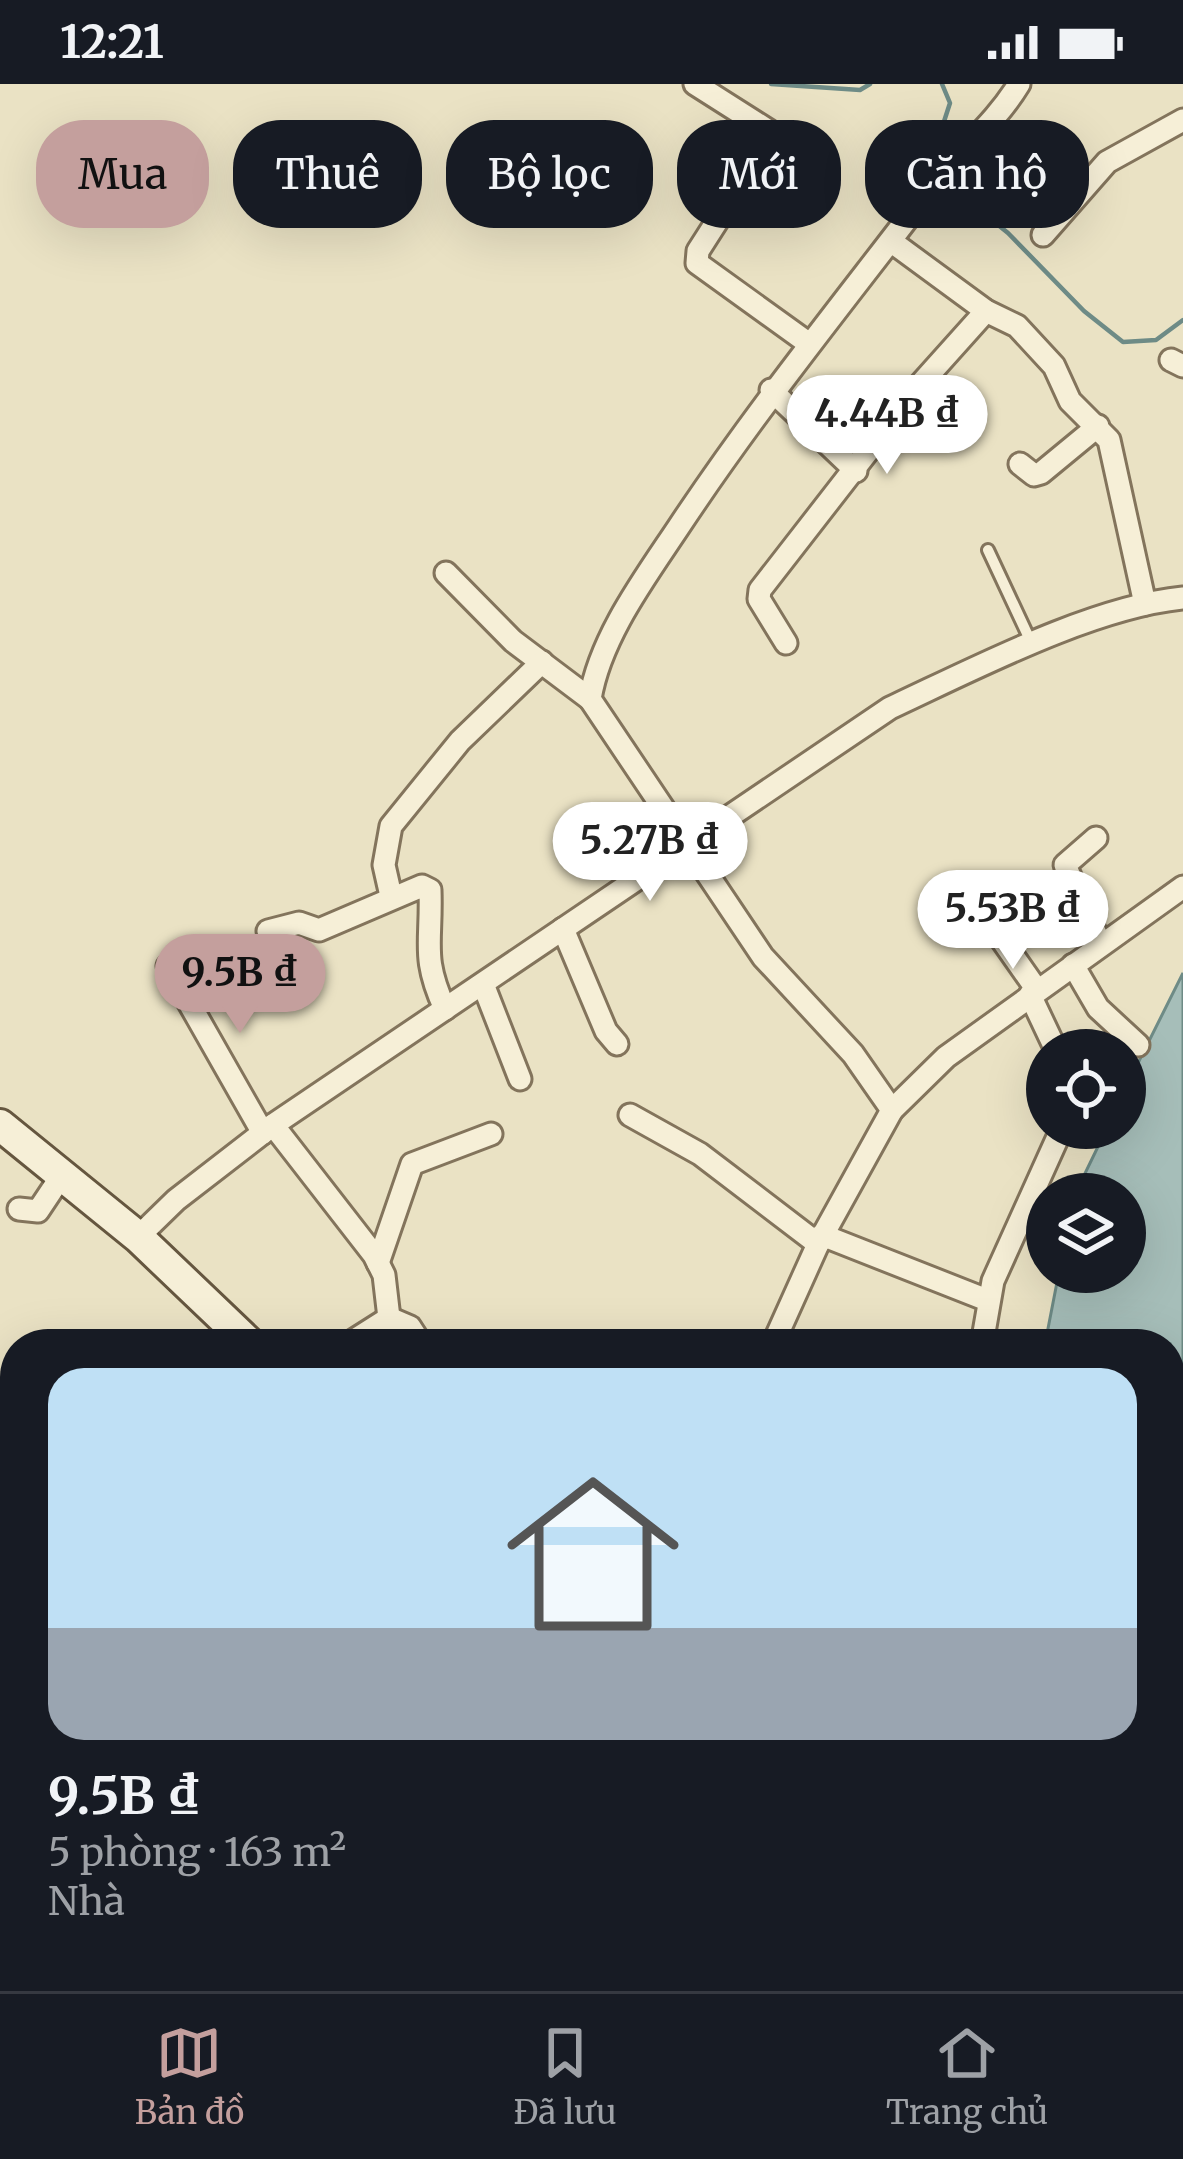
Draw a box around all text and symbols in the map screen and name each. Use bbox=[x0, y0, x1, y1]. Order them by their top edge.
text: 12:21 bbox=[60, 14, 164, 70]
chip: Mua bbox=[36, 120, 209, 228]
chip: Thuê bbox=[233, 120, 422, 228]
chip: Bộ lọc bbox=[446, 120, 653, 228]
chip: Mới bbox=[677, 120, 841, 228]
chip: Căn hộ bbox=[865, 120, 1089, 228]
pin: 4.44B ₫ bbox=[776, 375, 998, 477]
text: 4.44B ₫ bbox=[814, 389, 960, 438]
pin: 5.27B ₫ bbox=[539, 802, 761, 904]
text: 5.27B ₫ bbox=[580, 816, 720, 865]
pin: 5.53B ₫ bbox=[902, 870, 1124, 972]
text: 5.53B ₫ bbox=[944, 884, 1082, 933]
pin: 9.5B ₫ bbox=[142, 934, 338, 1036]
text: 9.5B ₫ bbox=[182, 948, 298, 997]
map controls bbox=[1026, 1029, 1146, 1293]
button: locate bbox=[1026, 1029, 1146, 1149]
button: layers bbox=[1026, 1173, 1146, 1293]
icon: home bbox=[485, 1446, 701, 1662]
text: 9.5B ₫ bbox=[48, 1764, 201, 1828]
text: 5 phòng · 163 m² bbox=[48, 1828, 346, 1877]
text: Nhà bbox=[48, 1877, 125, 1926]
tab: Bản đồ bbox=[135, 2020, 244, 2133]
tab: Đã lưu bbox=[514, 2020, 617, 2133]
tab: Trang chủ bbox=[886, 2020, 1048, 2133]

